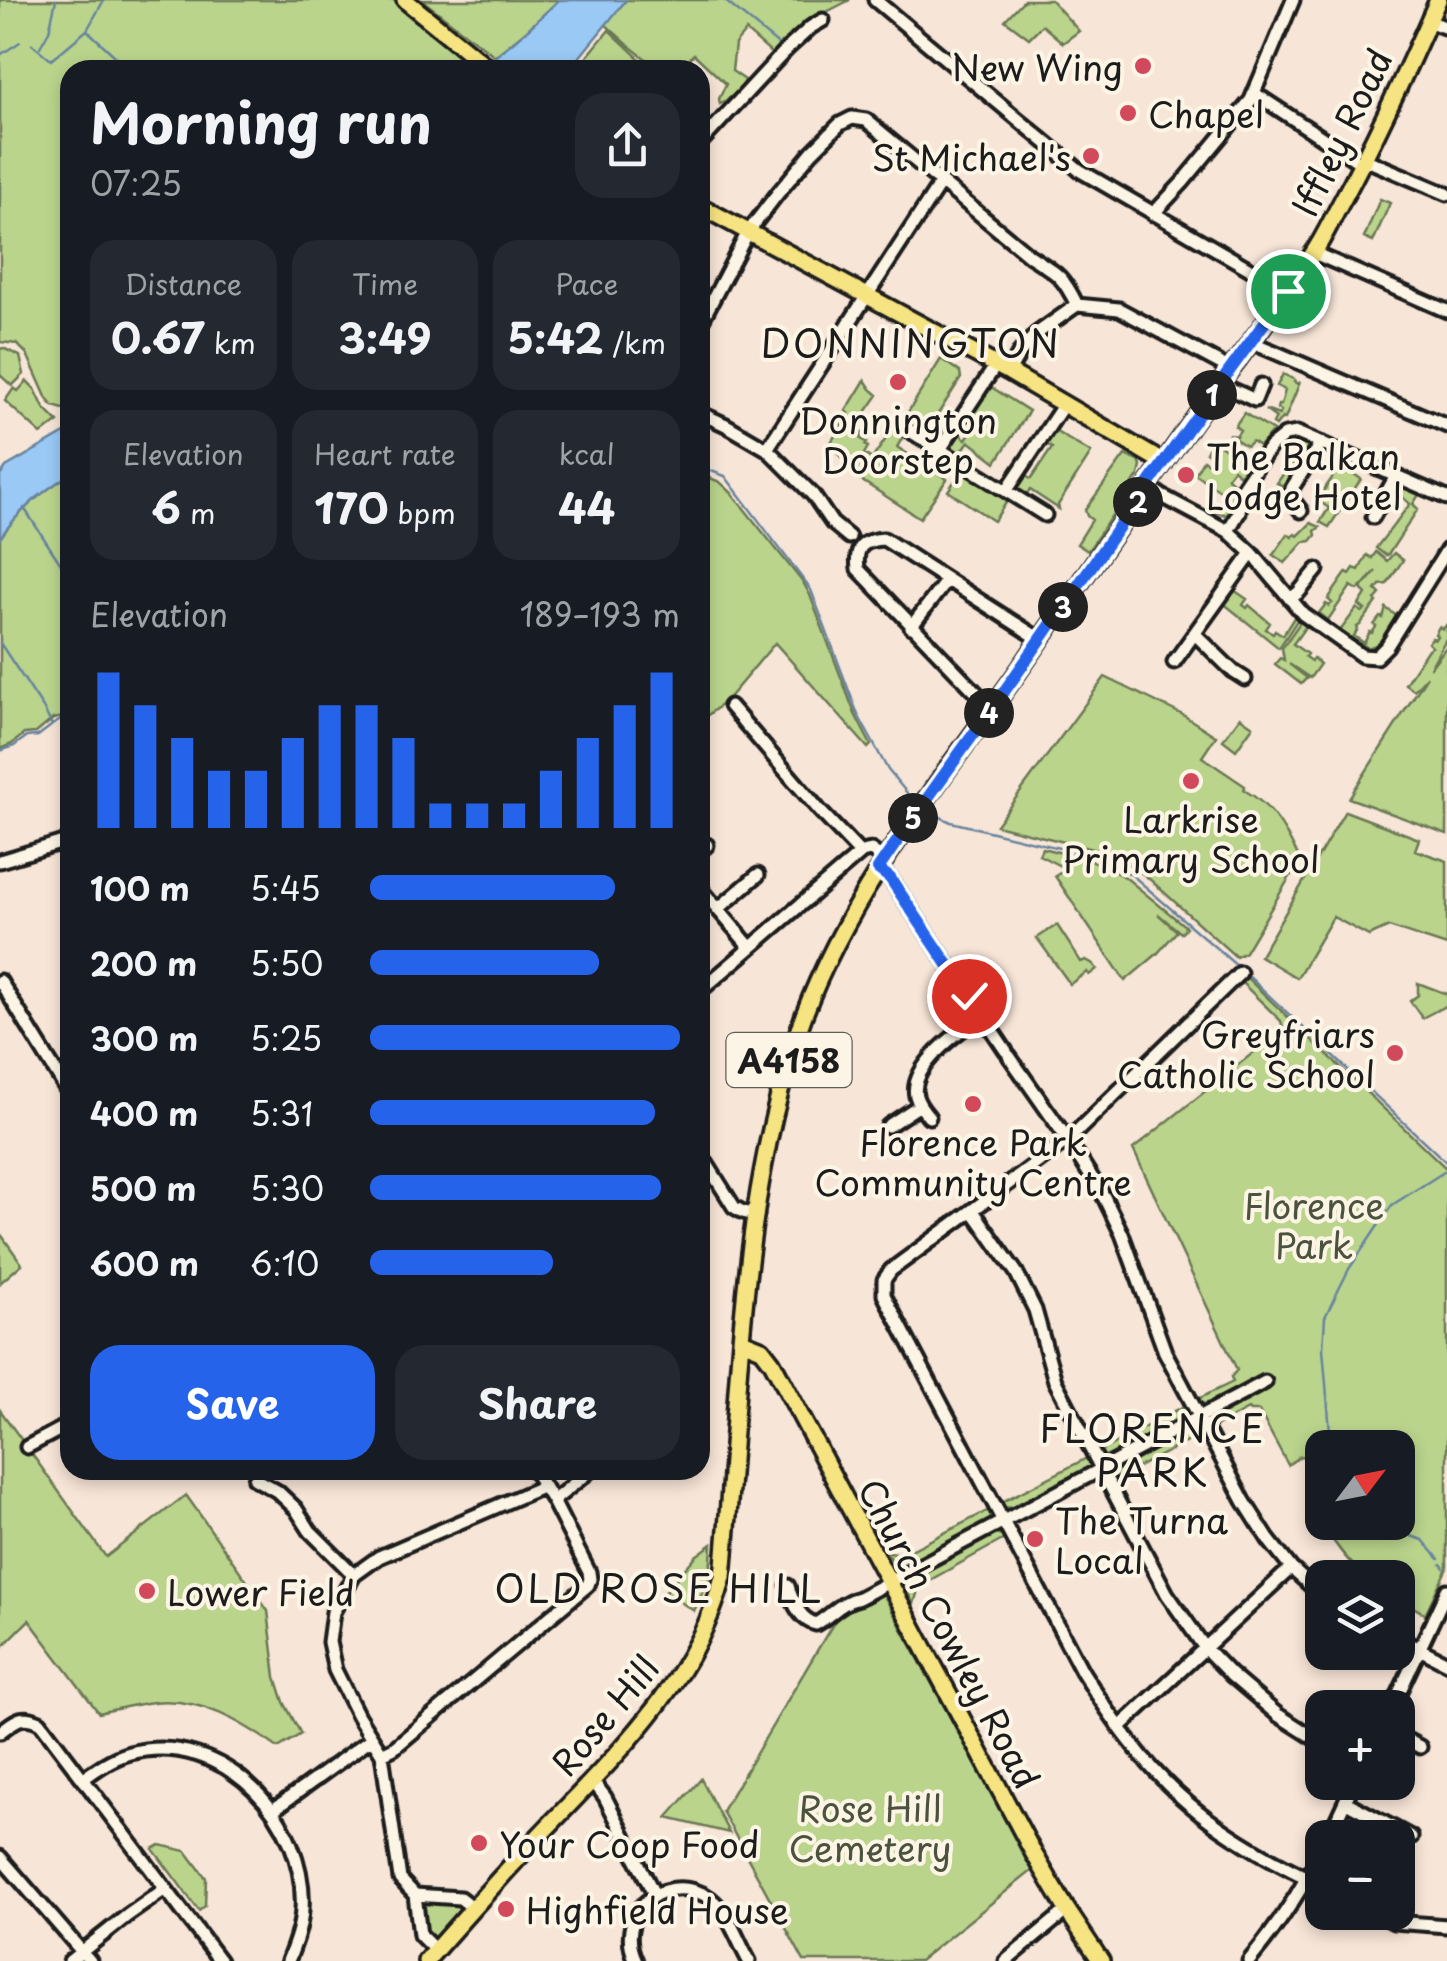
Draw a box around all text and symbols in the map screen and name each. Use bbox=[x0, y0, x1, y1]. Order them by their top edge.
street label: Iffley Road bbox=[1278, 39, 1404, 225]
place label: New Wing bbox=[951, 40, 1123, 93]
marker: New Wing bbox=[1132, 55, 1154, 77]
text: Morning run bbox=[90, 80, 432, 163]
place label: Chapel bbox=[1148, 87, 1264, 140]
button: share bbox=[575, 93, 680, 198]
marker: Chapel bbox=[1117, 102, 1139, 124]
place label: St Michael's bbox=[872, 130, 1071, 183]
marker: St Michael's bbox=[1080, 145, 1102, 167]
text: 07:25 bbox=[90, 159, 182, 207]
pin bbox=[1246, 249, 1331, 334]
text: Distance bbox=[125, 262, 242, 305]
text: Time bbox=[352, 262, 418, 305]
text: Pace bbox=[555, 262, 618, 305]
icon: arrive bbox=[1261, 264, 1316, 319]
text: 0.67 bbox=[111, 305, 205, 368]
text: 3:49 bbox=[338, 305, 432, 368]
text: 5:42 bbox=[507, 305, 603, 368]
district label: DONNINGTON bbox=[761, 314, 1061, 371]
text: km bbox=[205, 321, 256, 364]
text: /km bbox=[603, 321, 666, 364]
pin: 1 bbox=[1187, 370, 1237, 420]
marker: Donnington Doorstep bbox=[887, 371, 909, 393]
text: 1 bbox=[1205, 373, 1219, 416]
place label: Donnington Doorstep bbox=[799, 393, 997, 486]
place label: The Balkan Lodge Hotel bbox=[1206, 429, 1402, 522]
text: Elevation bbox=[123, 432, 244, 475]
text: Heart rate bbox=[314, 432, 456, 475]
text: kcal bbox=[559, 432, 615, 475]
marker: The Balkan Lodge Hotel bbox=[1175, 464, 1197, 486]
text: 6 bbox=[151, 475, 181, 538]
text: 170 bbox=[314, 475, 389, 538]
text: 44 bbox=[558, 475, 615, 538]
pin: 2 bbox=[1113, 477, 1163, 527]
text: 2 bbox=[1128, 480, 1148, 523]
text: m bbox=[181, 491, 215, 534]
text: bpm bbox=[389, 491, 456, 534]
pin: 3 bbox=[1038, 582, 1088, 632]
text: 3 bbox=[1054, 585, 1072, 628]
text: Elevation bbox=[90, 590, 228, 638]
text: 189–193 m bbox=[520, 590, 680, 638]
pin: 4 bbox=[964, 688, 1014, 738]
text: 4 bbox=[979, 691, 999, 734]
marker: Larkrise Primary School bbox=[1180, 770, 1202, 792]
place label: Larkrise Primary School bbox=[1062, 792, 1320, 885]
pin: 5 bbox=[888, 793, 938, 843]
text: 5 bbox=[904, 796, 922, 839]
text: 100 m bbox=[90, 864, 190, 912]
text: 5:45 bbox=[250, 864, 321, 912]
text: 200 m bbox=[90, 939, 197, 987]
text: 5:50 bbox=[250, 939, 324, 987]
pin bbox=[927, 954, 1012, 1039]
icon: check bbox=[942, 969, 997, 1024]
place label: Greyfriars Catholic School bbox=[1117, 1007, 1375, 1100]
text: 300 m bbox=[90, 1014, 198, 1062]
text: 5:25 bbox=[250, 1014, 322, 1062]
road number: A4158 bbox=[726, 1033, 852, 1087]
marker: Greyfriars Catholic School bbox=[1384, 1042, 1406, 1064]
text: 400 m bbox=[90, 1089, 198, 1137]
text: 5:31 bbox=[250, 1089, 313, 1137]
marker: Florence Park Community Centre bbox=[962, 1093, 984, 1115]
place label: Florence Park Community Centre bbox=[814, 1115, 1132, 1208]
text: 500 m bbox=[90, 1164, 196, 1212]
text: 5:30 bbox=[250, 1164, 324, 1212]
park label: Florence Park bbox=[1244, 1178, 1384, 1271]
text: 600 m bbox=[90, 1239, 199, 1287]
text: 6:10 bbox=[250, 1239, 319, 1287]
button: Save bbox=[90, 1345, 375, 1460]
button: Share bbox=[395, 1345, 680, 1460]
district label: FLORENCE PARK bbox=[1039, 1399, 1267, 1500]
north arrow bbox=[1305, 1430, 1415, 1540]
map controls bbox=[1305, 1430, 1415, 1930]
street label: Church Cowley Road bbox=[846, 1468, 1054, 1798]
place label: The Turna Local bbox=[1055, 1493, 1228, 1586]
marker: The Turna Local bbox=[1024, 1528, 1046, 1550]
district label: OLD ROSE HILL bbox=[494, 1559, 824, 1616]
button: layers bbox=[1305, 1560, 1415, 1670]
place label: Lower Field bbox=[167, 1565, 355, 1618]
marker: Lower Field bbox=[136, 1580, 158, 1602]
street label: Rose Hill bbox=[538, 1643, 670, 1787]
button: + bbox=[1305, 1690, 1415, 1800]
park label: Rose Hill Cemetery bbox=[788, 1781, 952, 1874]
place label: Your Coop Food bbox=[499, 1817, 759, 1870]
button: − bbox=[1305, 1820, 1415, 1930]
marker: Your Coop Food bbox=[468, 1832, 490, 1854]
place label: Highfield House bbox=[526, 1883, 789, 1936]
marker: Highfield House bbox=[495, 1898, 517, 1920]

